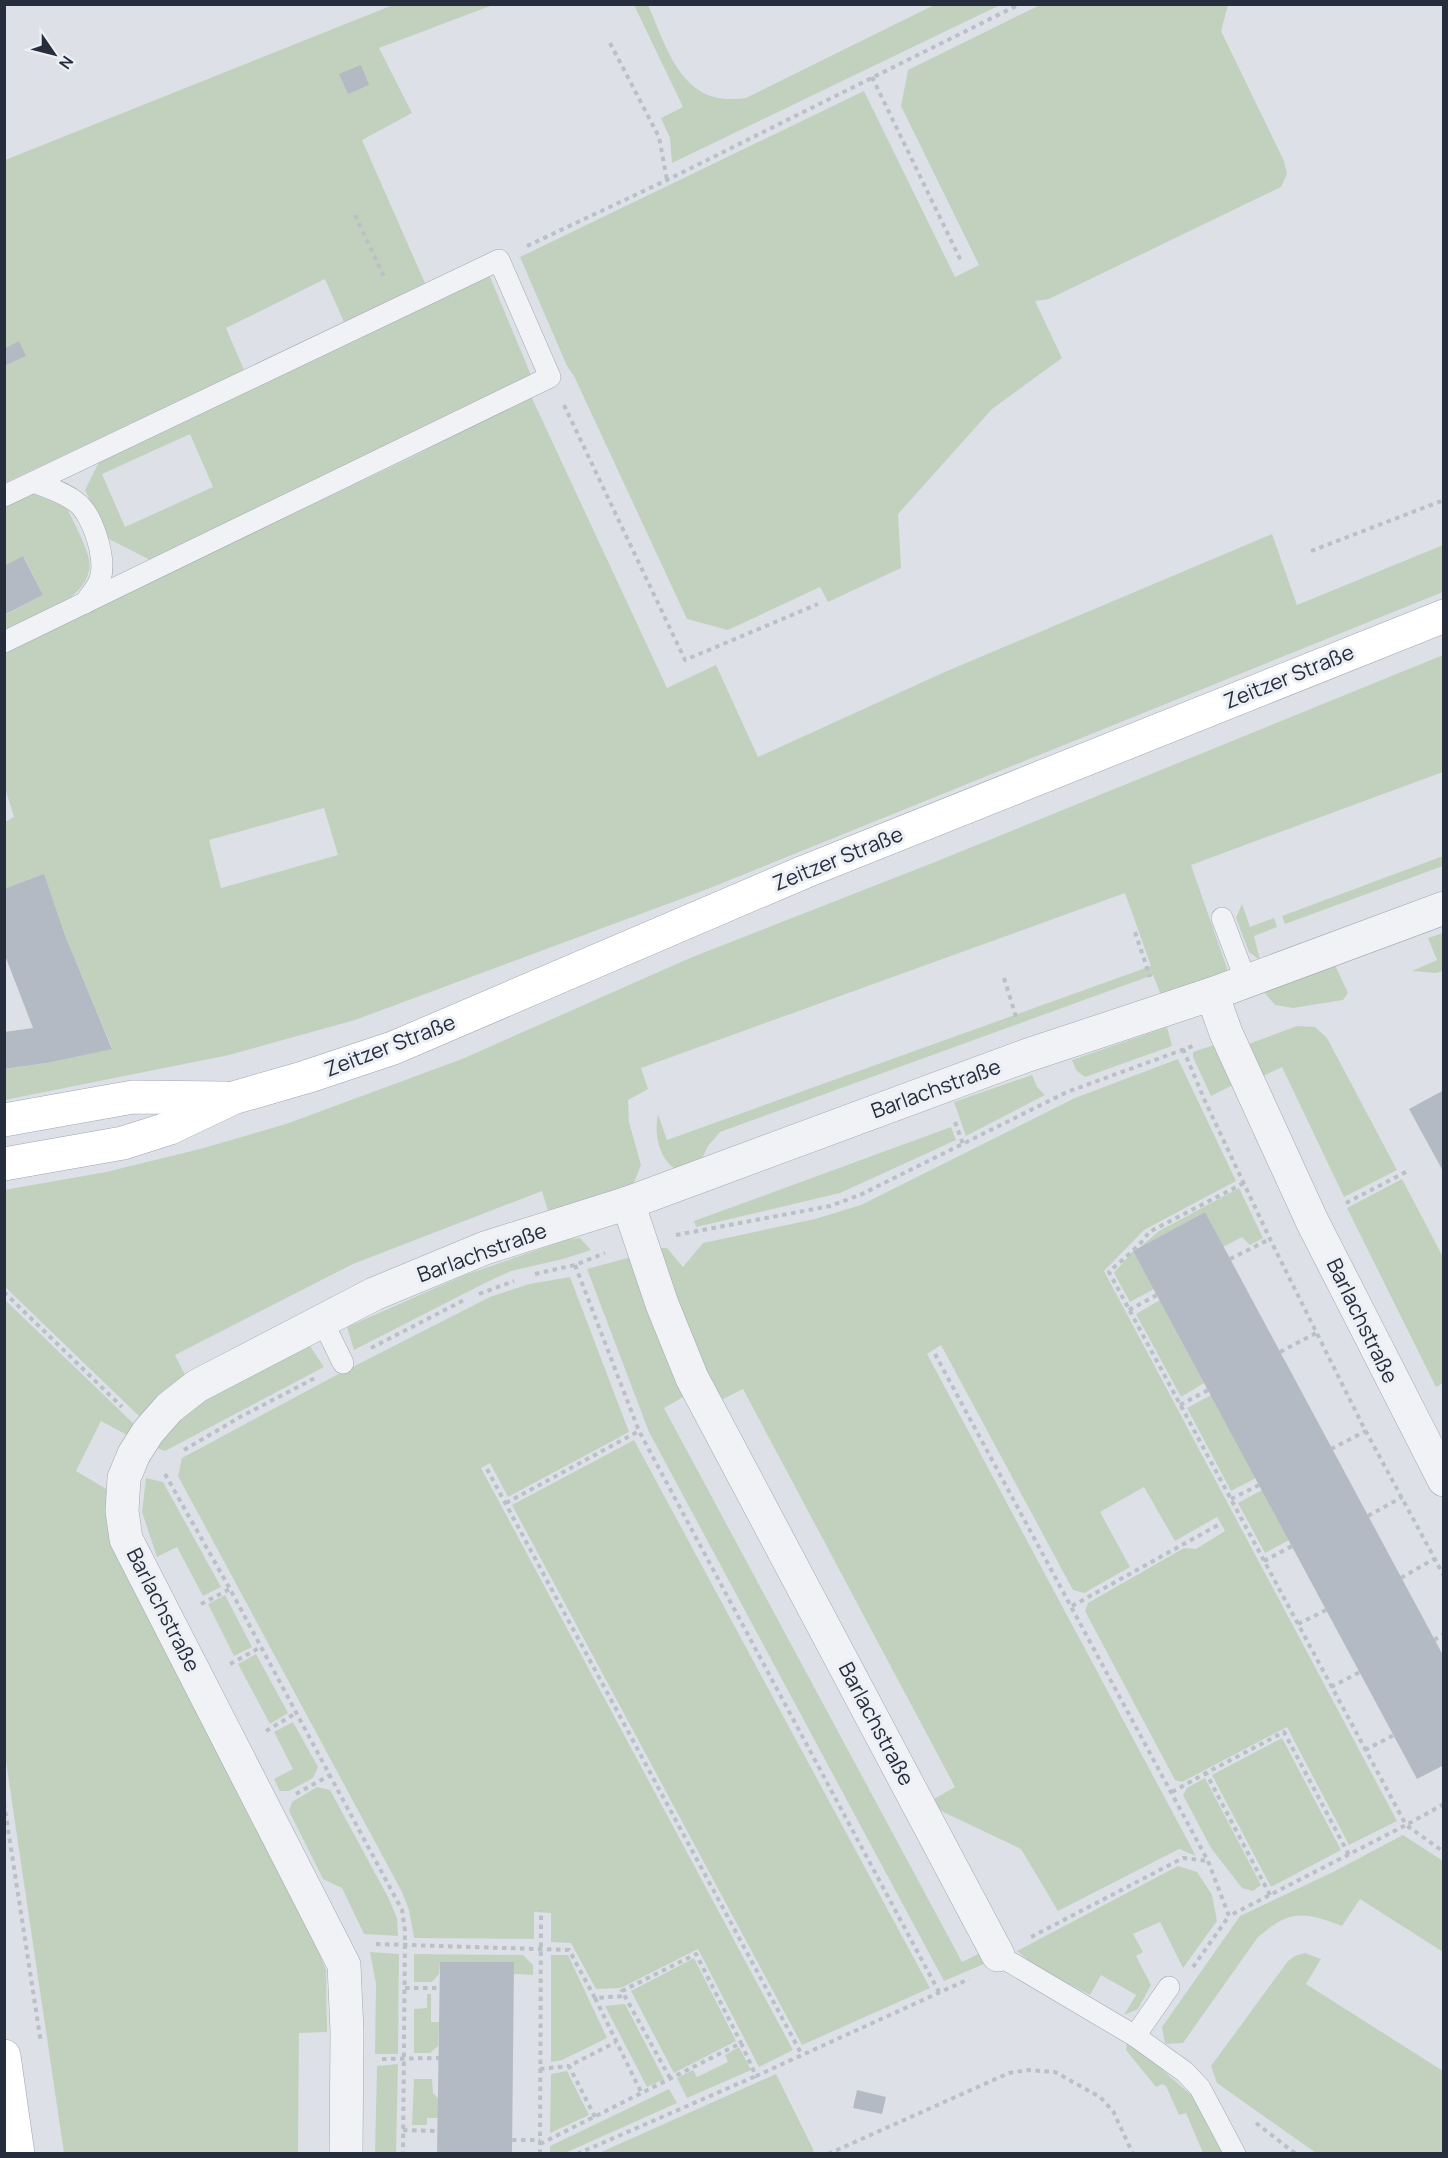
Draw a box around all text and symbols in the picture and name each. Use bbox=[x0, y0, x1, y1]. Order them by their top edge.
north arrow bbox=[24, 24, 84, 84]
text: N bbox=[54, 52, 79, 74]
street label: Zeitzer Straße bbox=[1219, 637, 1358, 715]
street label: Zeitzer Straße bbox=[768, 819, 907, 897]
street label: Zeitzer Straße bbox=[320, 1007, 459, 1083]
street label: Barlachstraße bbox=[867, 1052, 1004, 1124]
street label: Barlachstraße bbox=[413, 1216, 550, 1288]
street label: Barlachstraße bbox=[1321, 1253, 1405, 1388]
street label: Barlachstraße bbox=[121, 1543, 207, 1676]
street label: Barlachstraße bbox=[833, 1657, 921, 1790]

